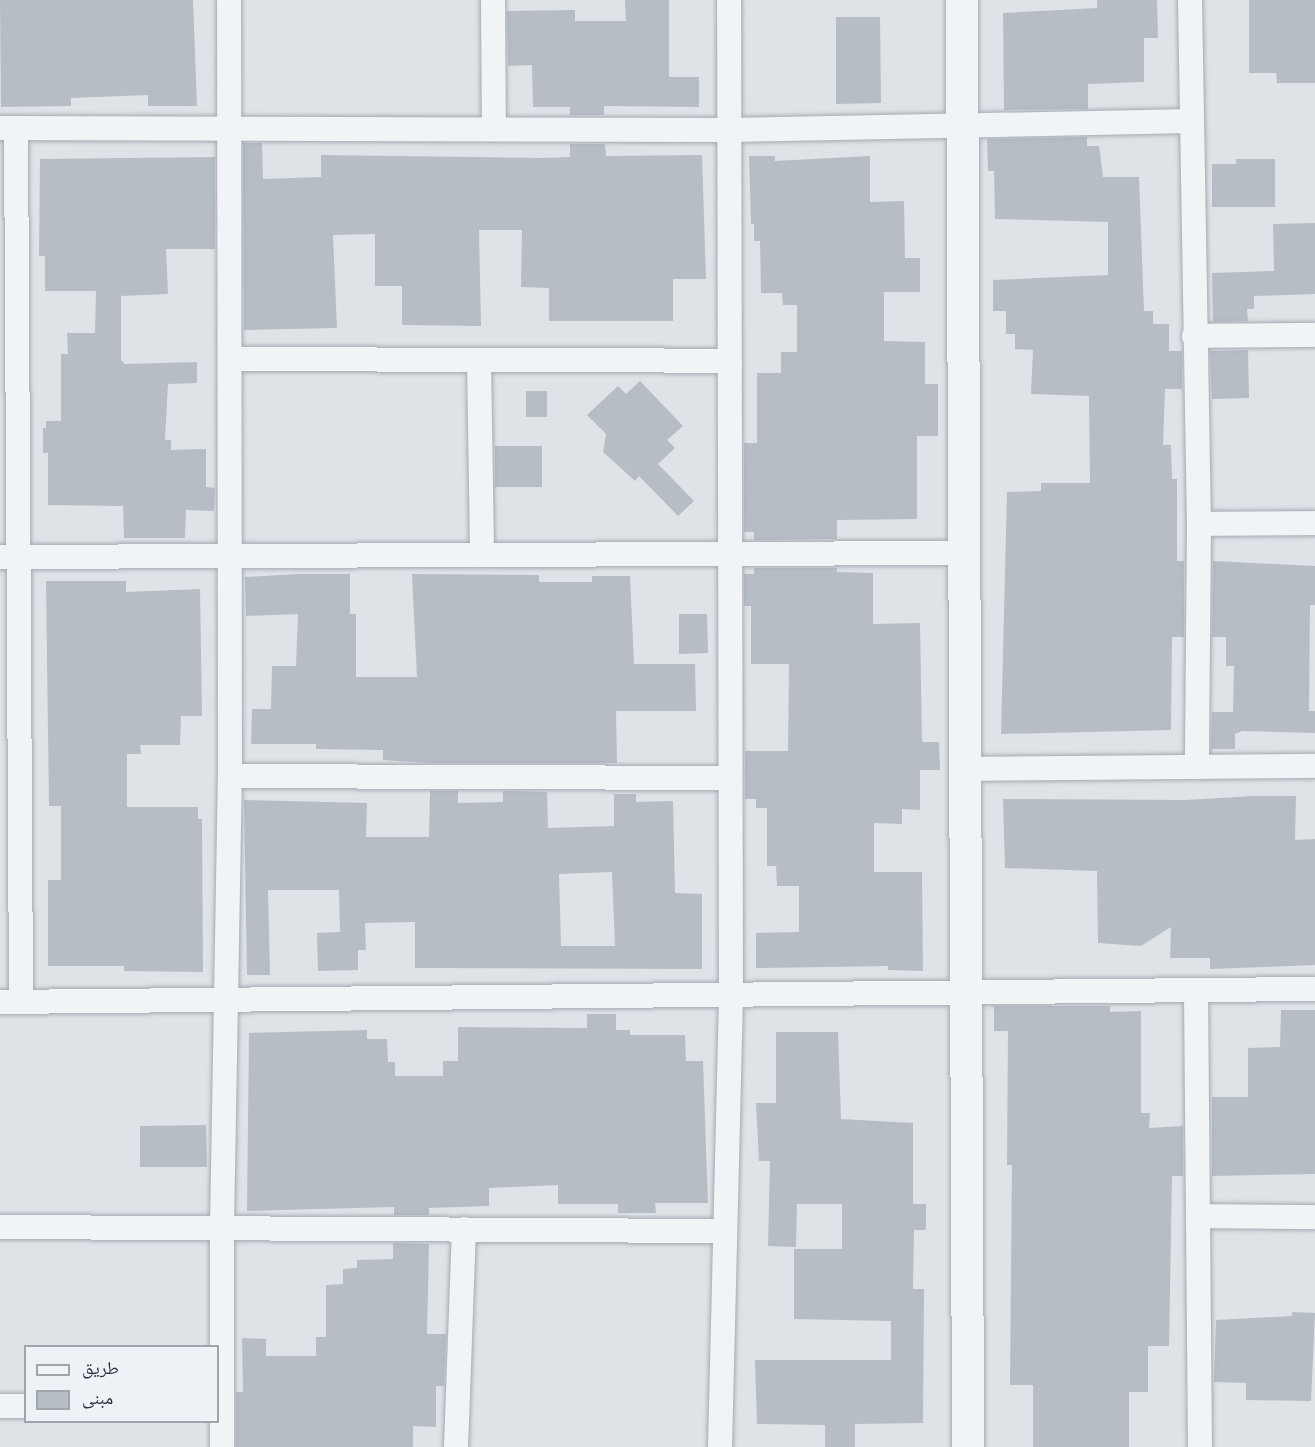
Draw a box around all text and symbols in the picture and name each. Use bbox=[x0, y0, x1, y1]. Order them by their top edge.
legend bbox=[24, 1345, 219, 1423]
text: طريق bbox=[82, 1357, 119, 1378]
text: مبنى bbox=[82, 1387, 113, 1408]

